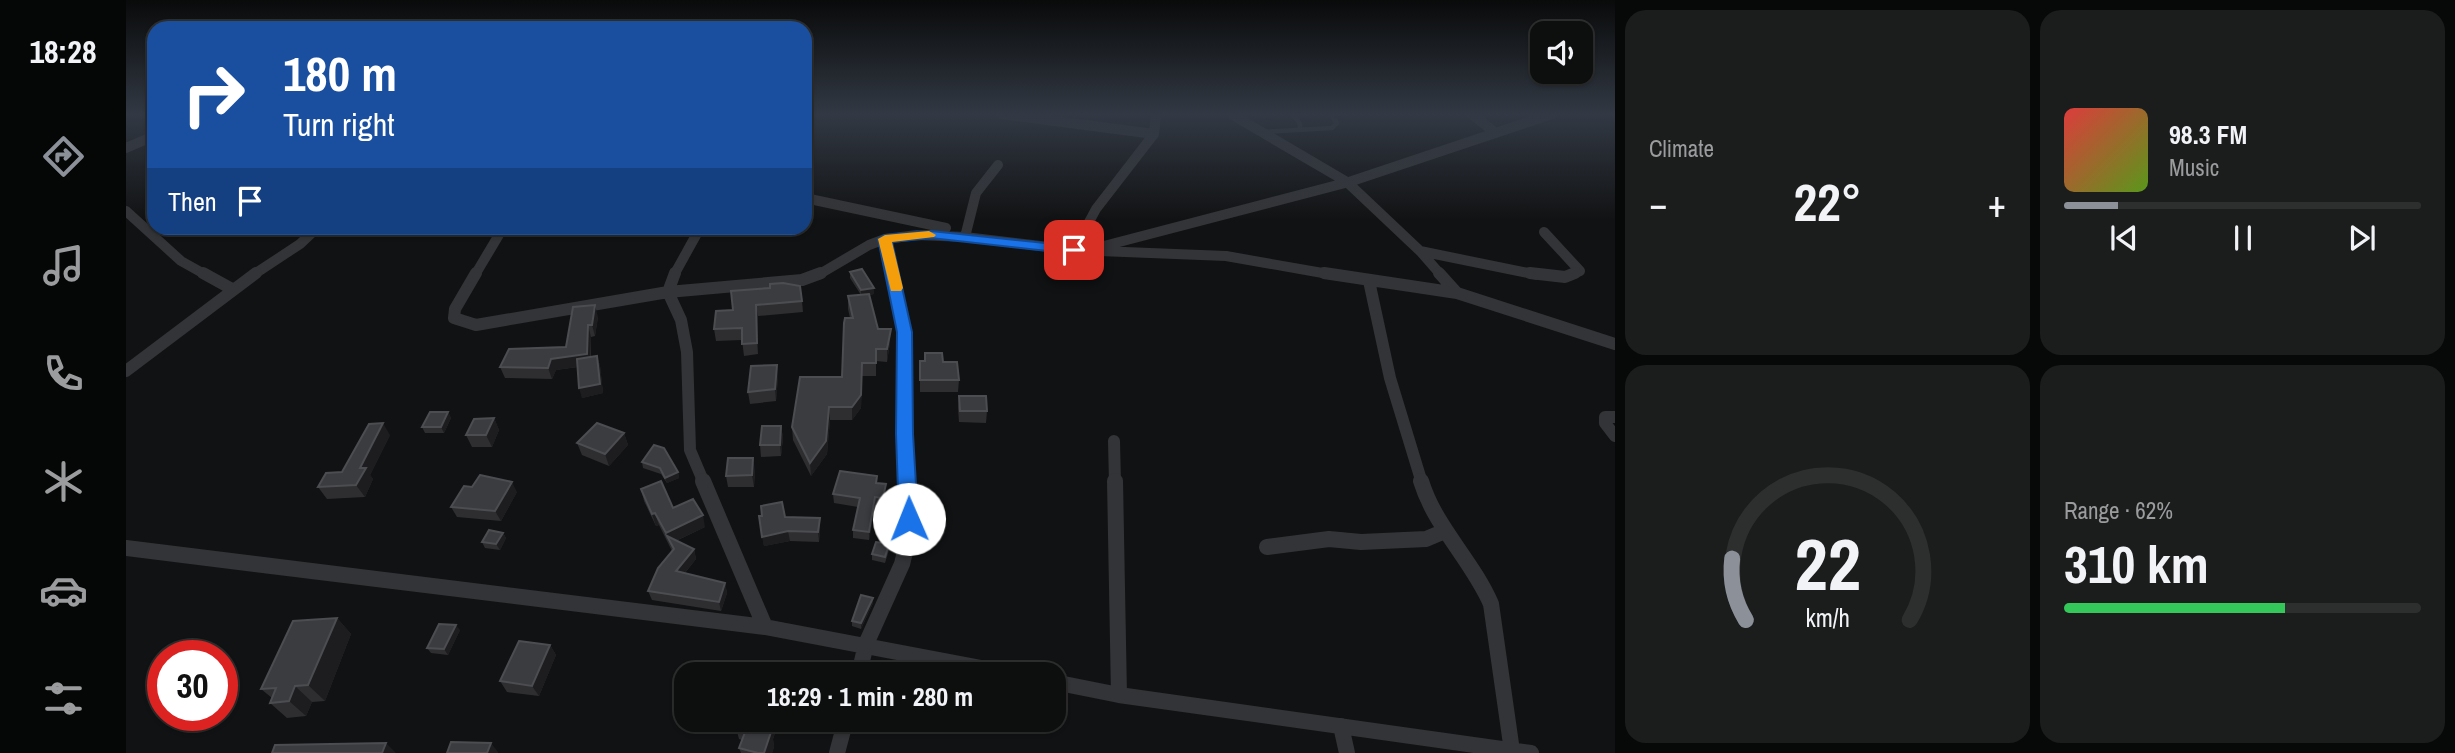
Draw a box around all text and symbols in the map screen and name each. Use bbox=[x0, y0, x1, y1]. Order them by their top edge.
map controls bbox=[1530, 21, 1593, 84]
button: sound bbox=[1530, 21, 1593, 84]
text: 18:28 bbox=[29, 30, 97, 73]
text: 180 m bbox=[283, 40, 397, 106]
icon: right bbox=[168, 49, 259, 140]
text: Turn right bbox=[283, 103, 395, 146]
text: 98.3 FM bbox=[2169, 117, 2247, 152]
icon: directions bbox=[39, 132, 88, 181]
text: Climate bbox=[1649, 133, 1714, 164]
text: Music bbox=[2169, 152, 2219, 183]
text: 22° bbox=[1793, 167, 1862, 237]
text: − bbox=[1649, 178, 1667, 229]
text: + bbox=[1988, 178, 2006, 229]
icon: arrive bbox=[231, 182, 269, 220]
text: Then bbox=[168, 184, 217, 219]
icon: previous bbox=[2105, 219, 2143, 257]
icon: pause bbox=[2224, 219, 2262, 257]
icon: next bbox=[2343, 219, 2381, 257]
pin bbox=[1044, 220, 1104, 280]
icon: arrive bbox=[1055, 231, 1093, 269]
icon: music bbox=[39, 241, 88, 290]
icon: phone bbox=[39, 349, 88, 398]
icon: climate bbox=[39, 457, 88, 506]
position arrow bbox=[872, 482, 946, 556]
text: Range · 62% bbox=[2064, 495, 2173, 526]
text: 22 bbox=[1794, 515, 1861, 613]
text: 310 km bbox=[2064, 529, 2209, 599]
icon: car bbox=[39, 566, 88, 615]
text: km/h bbox=[1805, 601, 1850, 635]
speed limit sign: 30 bbox=[147, 640, 238, 731]
icon: filters bbox=[39, 674, 88, 723]
text: 18:29 · 1 min · 280 m bbox=[767, 679, 973, 714]

